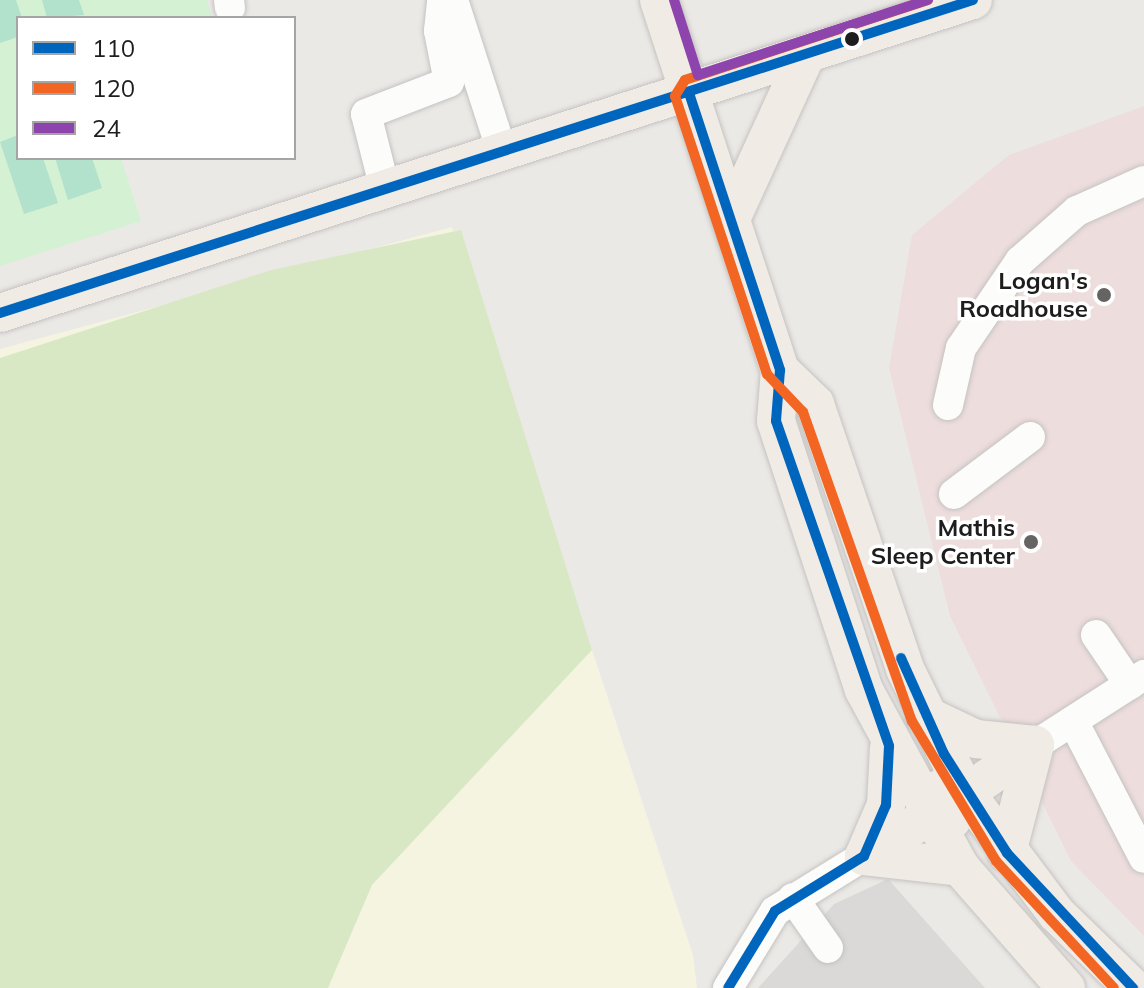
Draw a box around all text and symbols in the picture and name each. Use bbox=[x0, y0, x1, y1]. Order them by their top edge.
legend bbox=[16, 16, 296, 160]
unlabelled marker bbox=[844, 31, 860, 47]
text: 110 bbox=[92, 33, 135, 63]
text: 120 bbox=[92, 73, 135, 103]
text: 24 bbox=[92, 113, 121, 143]
place label: Logan's Roadhouse bbox=[959, 267, 1088, 323]
marker: Logan's Roadhouse bbox=[1095, 286, 1113, 304]
place label: Mathis Sleep Center bbox=[871, 514, 1015, 570]
marker: Mathis Sleep Center bbox=[1022, 533, 1040, 551]

